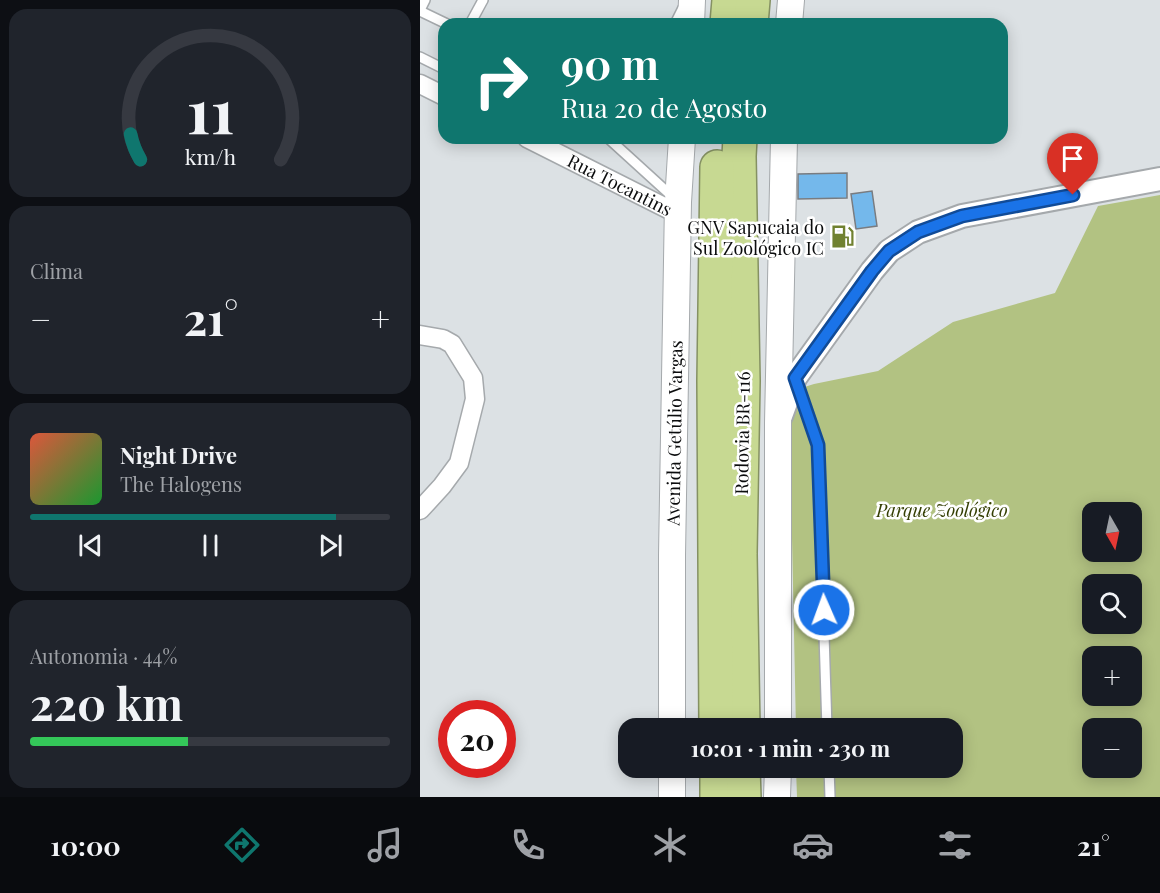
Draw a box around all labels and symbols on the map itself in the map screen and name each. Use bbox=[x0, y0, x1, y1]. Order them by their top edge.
pin bbox=[1047, 133, 1098, 195]
street label: Rua Tocantins bbox=[564, 148, 676, 221]
place label: GNV Sapucaia do Sul Zoológico IC bbox=[687, 215, 824, 260]
fuel station icon: GNV Sapucaia do Sul Zoológico IC bbox=[829, 224, 855, 250]
street label: Avenida Getúlio Vargas bbox=[660, 340, 688, 527]
street label: Rodovia BR-116 bbox=[729, 371, 755, 495]
park label: Parque Zoológico bbox=[875, 498, 1008, 522]
north arrow bbox=[1082, 502, 1142, 562]
position arrow bbox=[792, 578, 856, 642]
speed limit sign: 20 bbox=[438, 700, 516, 778]

